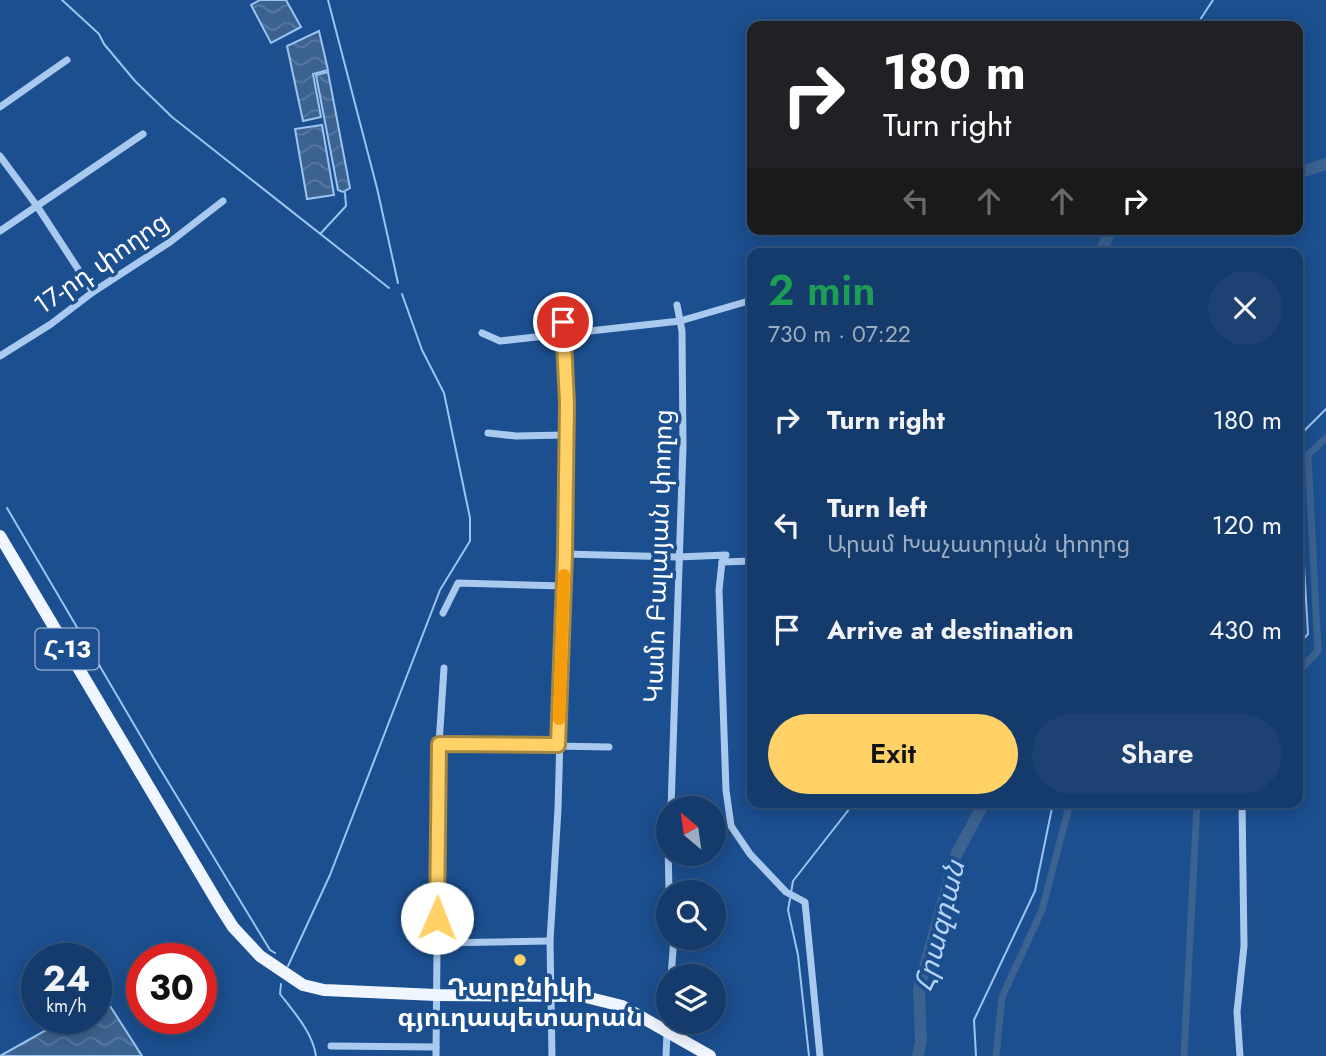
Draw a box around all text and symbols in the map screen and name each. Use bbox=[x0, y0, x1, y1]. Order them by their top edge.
text: 180 m bbox=[883, 37, 1026, 107]
icon: right bbox=[768, 49, 859, 140]
text: Turn right bbox=[883, 102, 1012, 148]
icon: left bbox=[897, 182, 935, 220]
icon: ahead bbox=[970, 182, 1008, 220]
icon: ahead bbox=[1043, 182, 1081, 220]
icon: right bbox=[1116, 182, 1154, 220]
street label: 17-րդ փողոց bbox=[26, 203, 176, 323]
text: 2 min bbox=[768, 260, 876, 321]
button: close bbox=[1208, 271, 1282, 345]
pin bbox=[533, 292, 593, 352]
icon: arrive bbox=[544, 303, 582, 341]
text: 730 m · 07:22 bbox=[768, 317, 911, 351]
icon: right bbox=[768, 401, 806, 439]
text: Turn right bbox=[827, 401, 945, 439]
text: 180 m bbox=[1212, 401, 1282, 439]
street label: Կամո Բալայան փողոց bbox=[634, 408, 682, 704]
text: Turn left bbox=[827, 489, 927, 527]
icon: left bbox=[768, 506, 806, 544]
text: 120 m bbox=[1212, 506, 1282, 544]
text: Արամ Խաչատրյան փողոց bbox=[827, 527, 1130, 561]
icon: arrive bbox=[768, 611, 806, 649]
text: Arrive at destination bbox=[827, 611, 1074, 649]
text: 430 m bbox=[1209, 611, 1282, 649]
road number: Հ-13 bbox=[36, 628, 98, 670]
button: Exit bbox=[768, 714, 1018, 794]
button: Share bbox=[1032, 714, 1282, 794]
north arrow bbox=[656, 796, 726, 866]
map controls bbox=[656, 796, 726, 1034]
water label: Հրազդան bbox=[903, 855, 976, 996]
button: search bbox=[656, 880, 726, 950]
position arrow bbox=[400, 881, 474, 955]
speed limit sign: 30 bbox=[126, 943, 217, 1034]
marker: Դարբնիկի գյուղապետարան bbox=[512, 952, 528, 968]
text: 24 bbox=[43, 954, 90, 1004]
button: layers bbox=[656, 964, 726, 1034]
place label: Դարբնիկի գյուղապետարան bbox=[397, 968, 643, 1036]
text: km/h bbox=[46, 993, 87, 1019]

